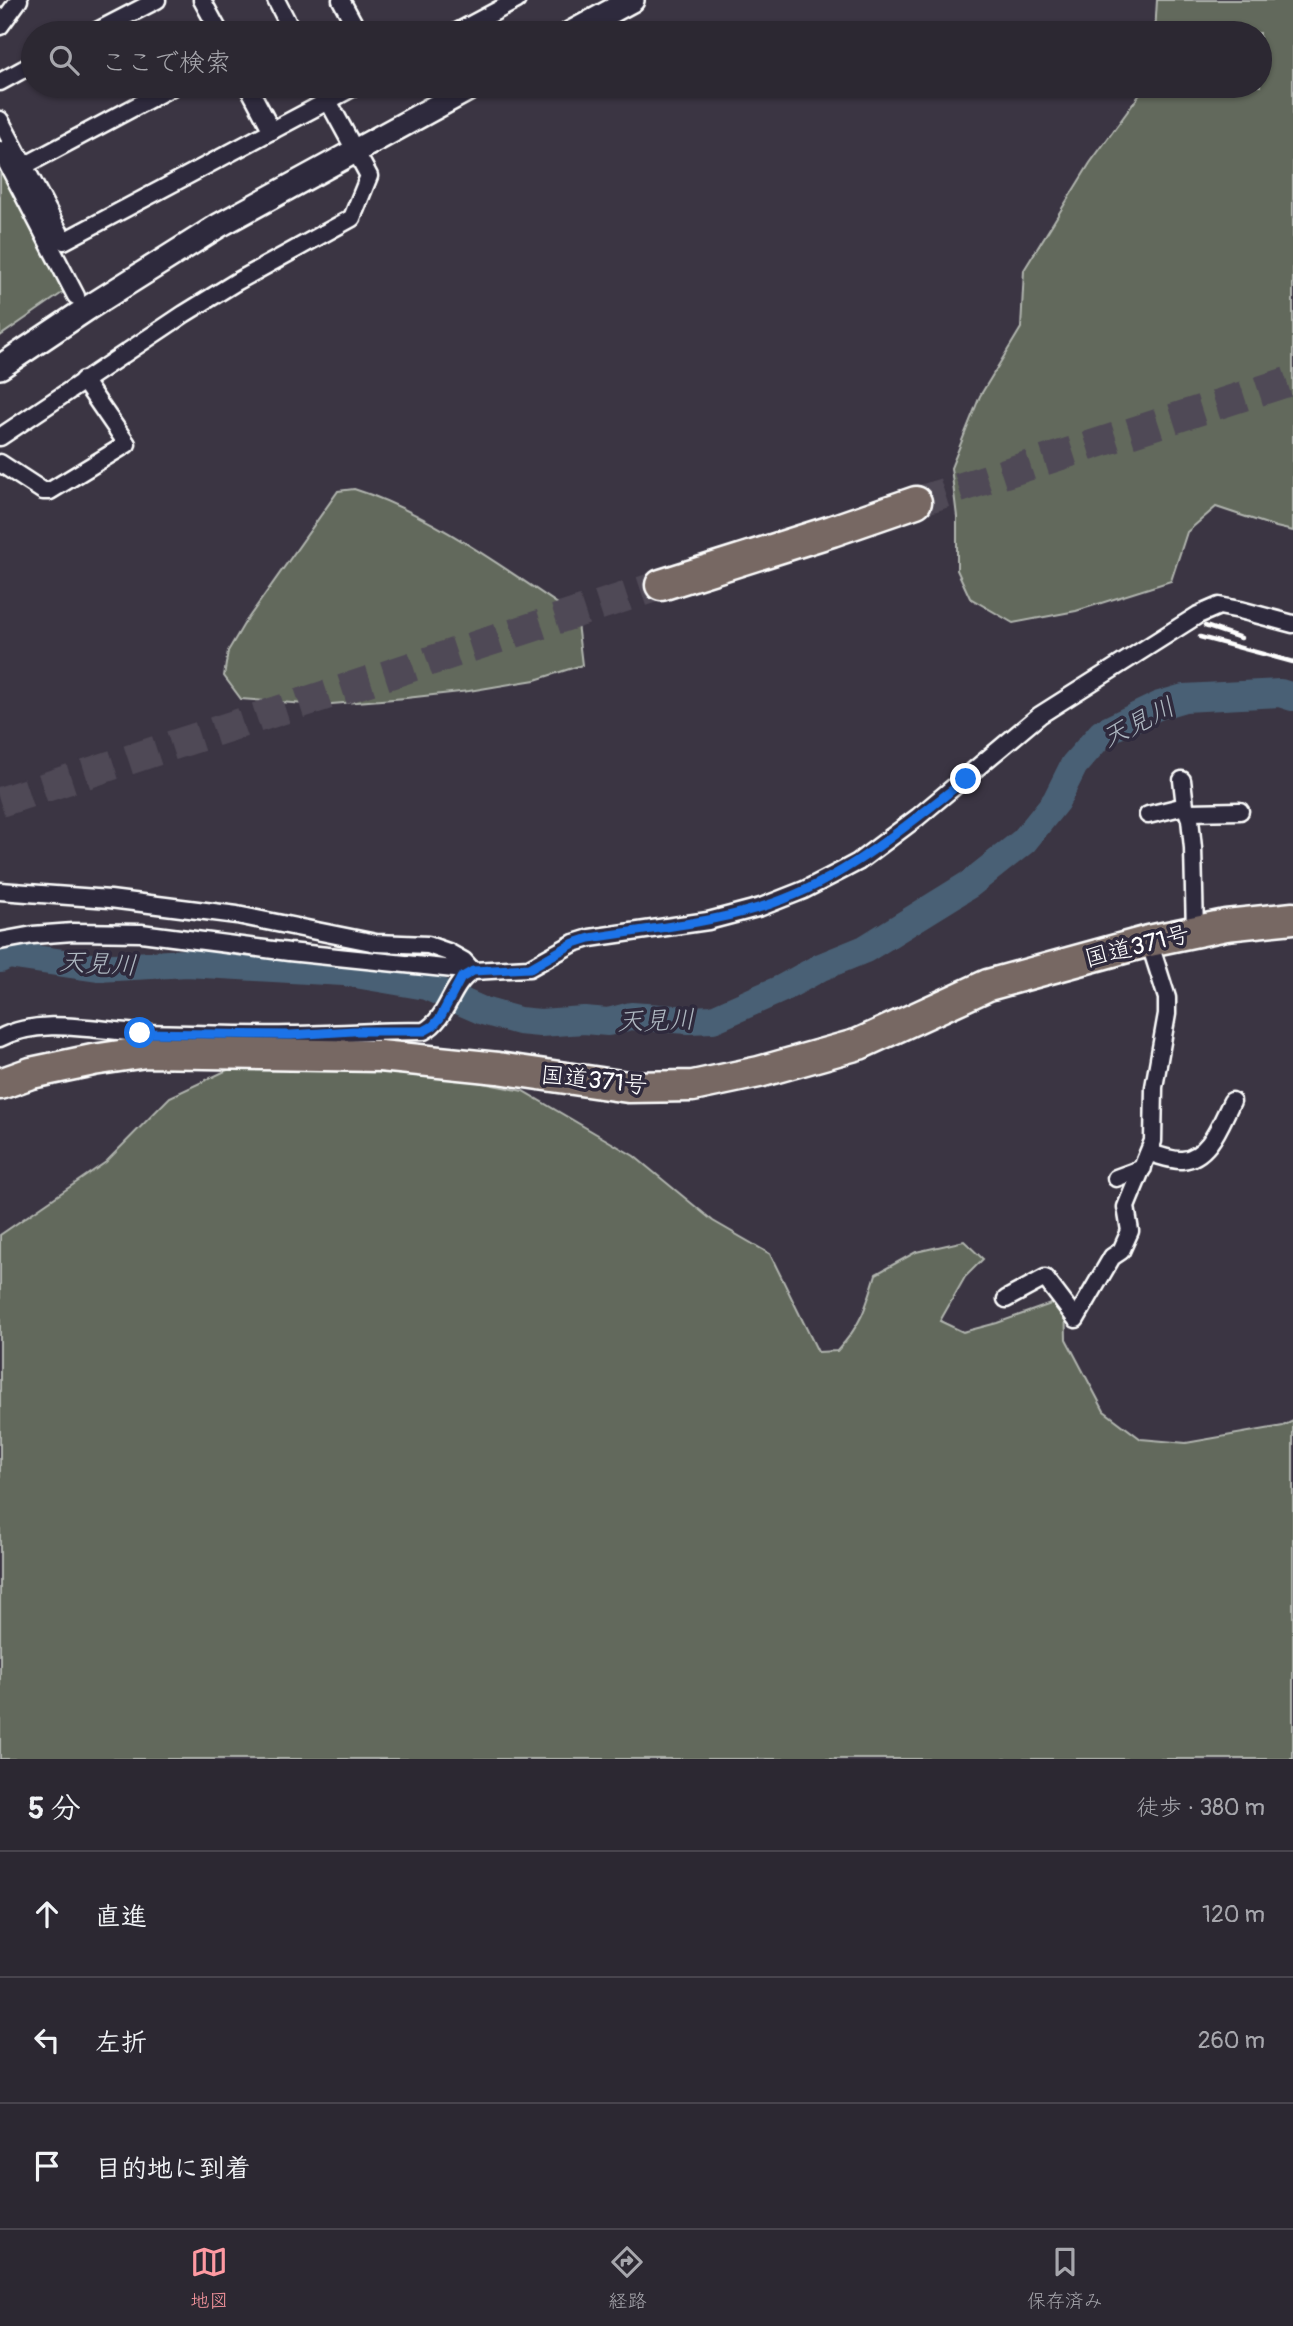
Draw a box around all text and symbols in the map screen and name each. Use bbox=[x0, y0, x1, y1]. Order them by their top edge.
search box bbox=[21, 21, 1272, 98]
icon: search bbox=[45, 41, 83, 79]
text: ここで検索 bbox=[101, 47, 231, 79]
water label: 天見川 bbox=[1096, 691, 1180, 755]
route end bbox=[950, 763, 981, 794]
street label: 国道371号 bbox=[1081, 919, 1193, 974]
water label: 天見川 bbox=[58, 946, 138, 982]
water label: 天見川 bbox=[616, 1004, 696, 1038]
route start bbox=[124, 1017, 155, 1048]
street label: 国道371号 bbox=[539, 1060, 649, 1101]
text: 5 分 bbox=[28, 1790, 81, 1827]
text: 徒歩 · 380 m bbox=[1136, 1793, 1265, 1822]
icon: ahead bbox=[28, 1895, 66, 1933]
text: 120 m bbox=[1202, 1900, 1265, 1929]
text: 直進 bbox=[95, 1901, 147, 1933]
icon: left bbox=[28, 2021, 66, 2059]
text: 260 m bbox=[1198, 2026, 1265, 2055]
text: 左折 bbox=[95, 2027, 147, 2059]
icon: arrive bbox=[28, 2147, 66, 2185]
text: 目的地に到着 bbox=[95, 2153, 251, 2185]
tab: 地図 bbox=[190, 2243, 228, 2313]
tab: 経路 bbox=[608, 2243, 647, 2313]
tab: 保存済み bbox=[1027, 2243, 1103, 2313]

